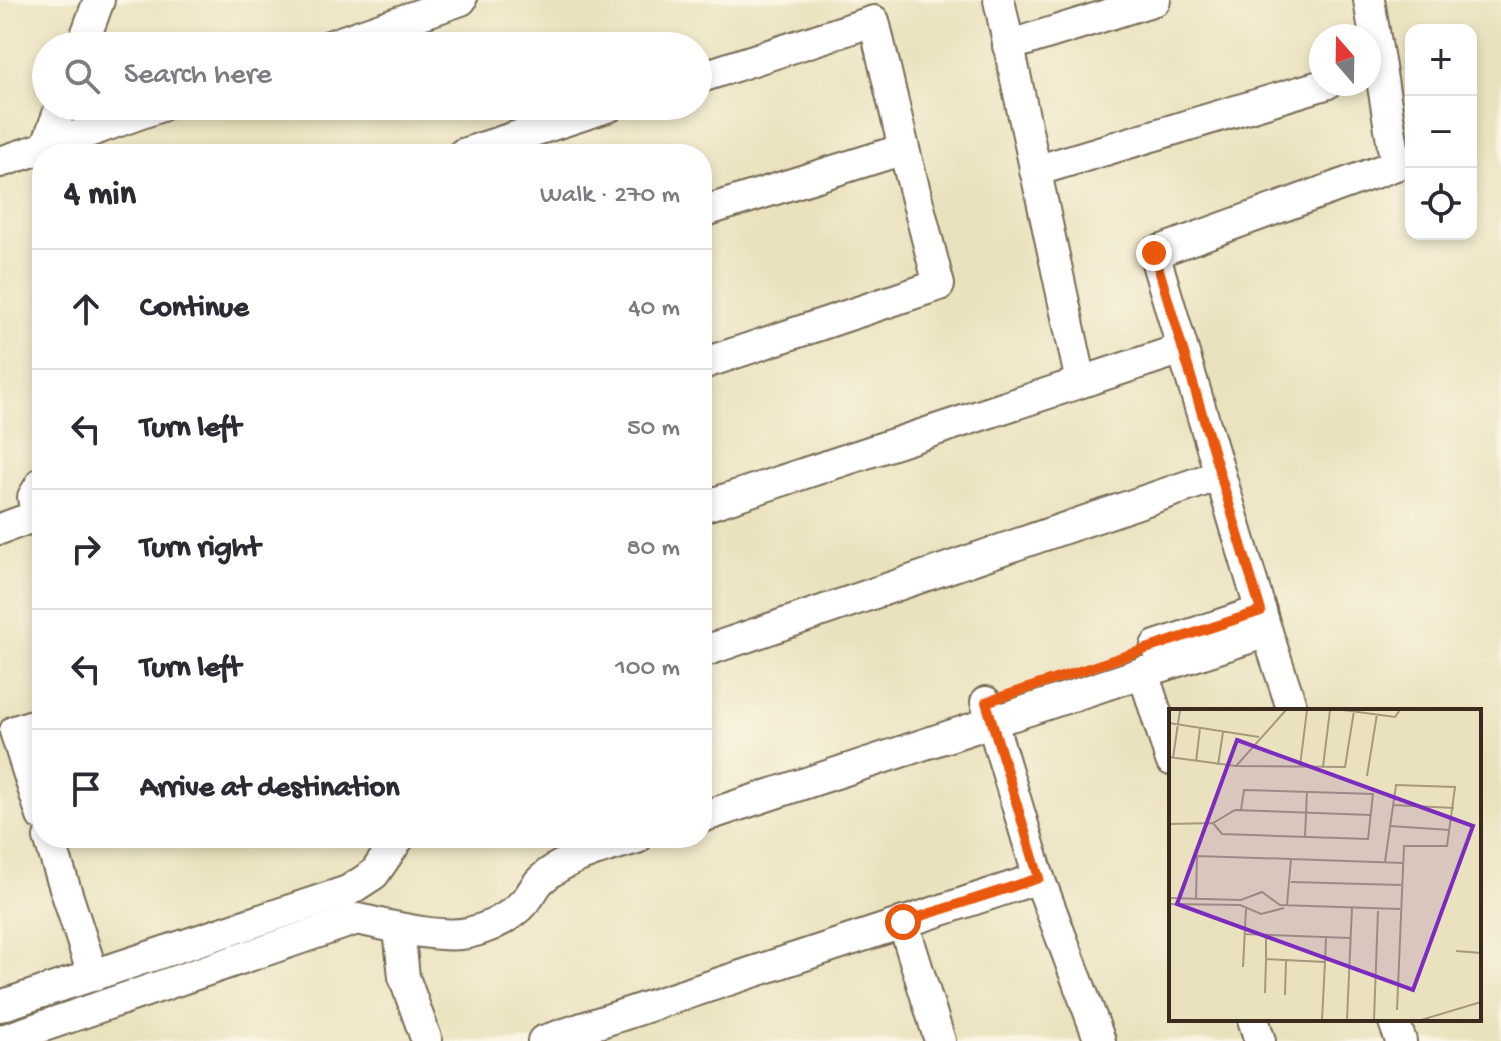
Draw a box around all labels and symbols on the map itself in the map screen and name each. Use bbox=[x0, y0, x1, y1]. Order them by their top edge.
north arrow bbox=[1309, 24, 1381, 96]
route end bbox=[1136, 235, 1172, 271]
inset map bbox=[1169, 709, 1481, 1021]
route start bbox=[885, 904, 921, 940]

